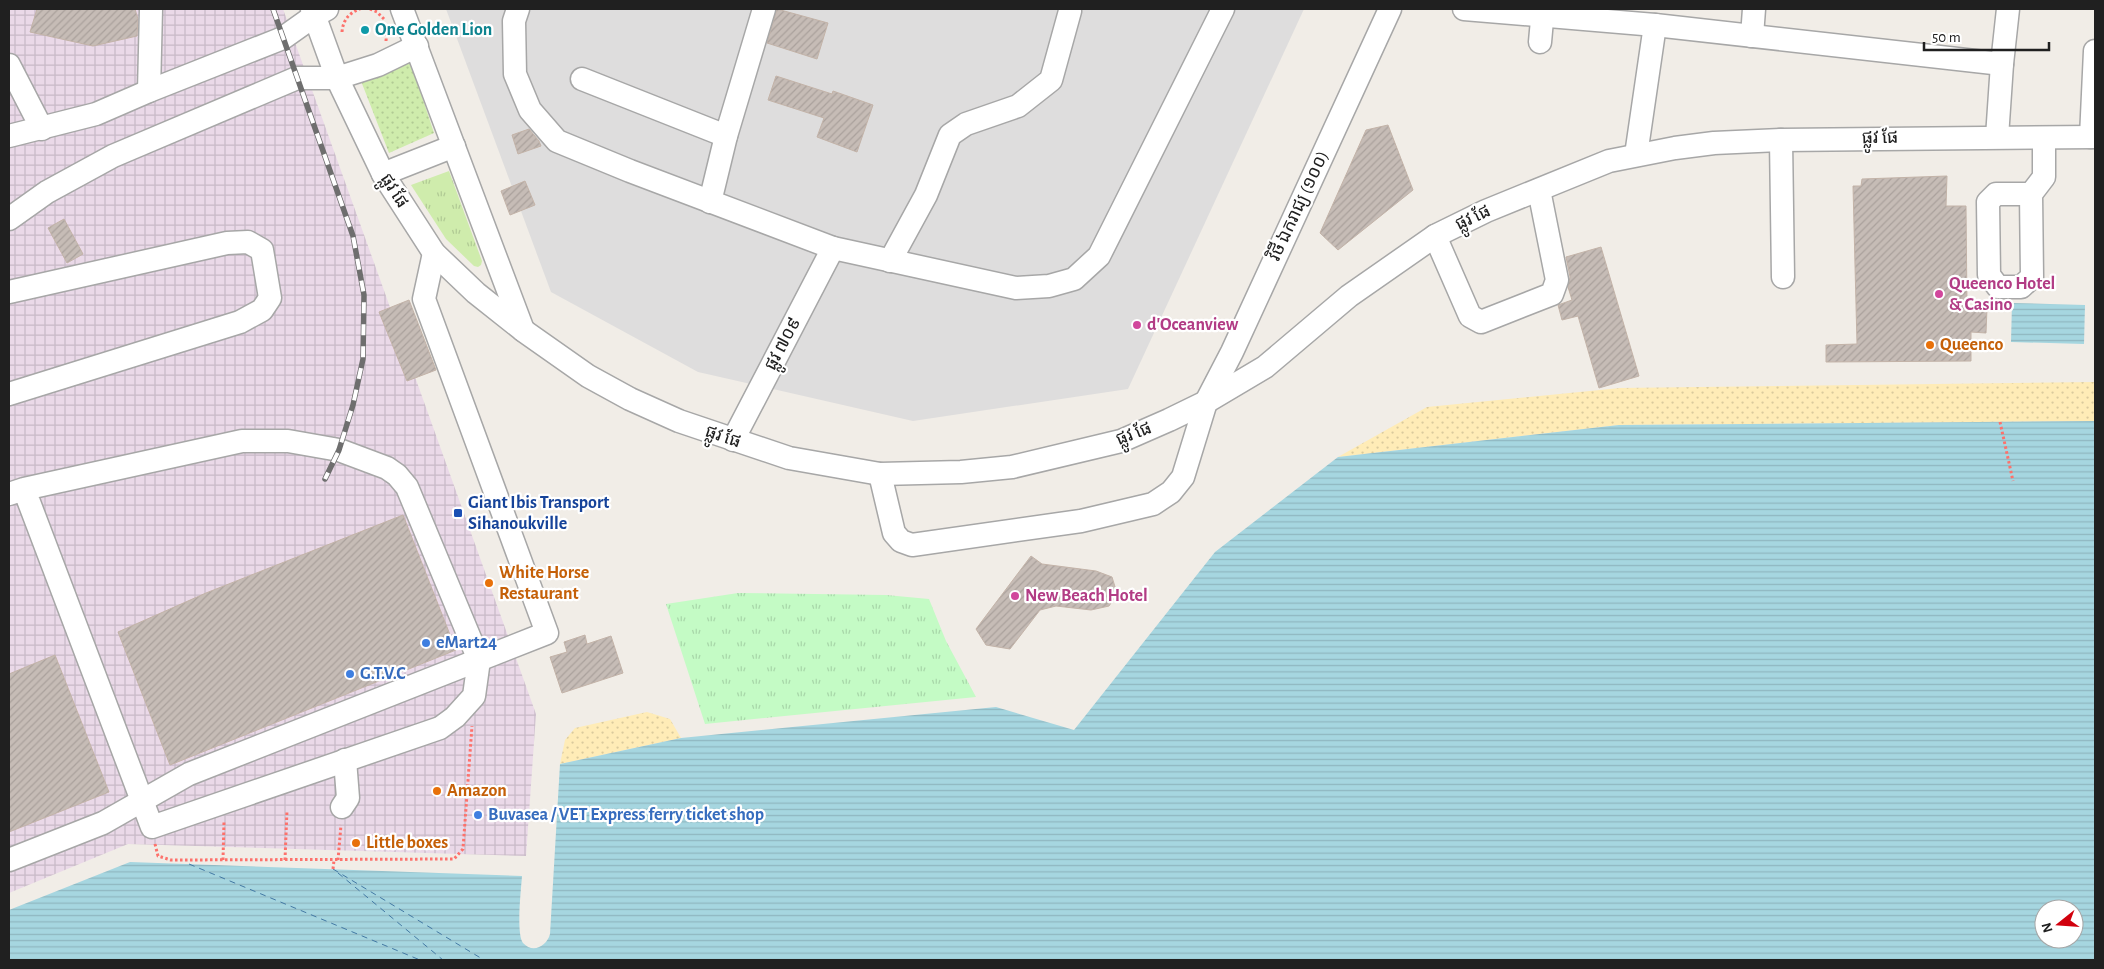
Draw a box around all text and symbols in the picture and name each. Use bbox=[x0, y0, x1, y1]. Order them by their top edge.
scale bar bbox=[1924, 20, 2049, 52]
place label: One Golden Lion bbox=[375, 21, 492, 39]
marker: One Golden Lion bbox=[359, 24, 371, 36]
text: 50 m bbox=[1932, 30, 1961, 45]
street label: ផ្លូវ ផែ bbox=[1861, 127, 1899, 154]
street label: វិថី ឯករាជ្យ (១០០) bbox=[1262, 147, 1333, 265]
street label: ផ្លូវ ផែ bbox=[371, 170, 413, 215]
street label: ផ្លូវ ផែ bbox=[1452, 200, 1496, 240]
place label: Queenco Hotel & Casino bbox=[1949, 275, 2055, 314]
marker: Queenco Hotel & Casino bbox=[1933, 288, 1945, 300]
street label: ផ្លូវ ៧០៩ bbox=[762, 315, 810, 376]
place label: d'Oceanview bbox=[1147, 316, 1239, 334]
marker: d'Oceanview bbox=[1131, 319, 1143, 331]
place label: Queenco bbox=[1940, 336, 2004, 354]
marker: Queenco bbox=[1924, 339, 1936, 351]
street label: ផ្លូវ ផែ bbox=[1113, 417, 1157, 455]
street label: ផ្លូវ ផែ bbox=[701, 421, 744, 457]
place label: Giant Ibis Transport Sihanoukville bbox=[468, 494, 609, 533]
marker: Giant Ibis Transport Sihanoukville bbox=[452, 507, 464, 519]
place label: White Horse Restaurant bbox=[499, 564, 589, 603]
marker: White Horse Restaurant bbox=[483, 577, 495, 589]
place label: New Beach Hotel bbox=[1025, 587, 1148, 605]
marker: New Beach Hotel bbox=[1009, 590, 1021, 602]
place label: eMart24 bbox=[436, 634, 497, 652]
marker: eMart24 bbox=[420, 637, 432, 649]
place label: G.T.V.C bbox=[360, 665, 406, 683]
marker: G.T.V.C bbox=[344, 668, 356, 680]
place label: Amazon bbox=[447, 782, 507, 800]
marker: Amazon bbox=[431, 785, 443, 797]
place label: Buvasea / VET Express ferry ticket shop bbox=[488, 806, 764, 824]
marker: Buvasea / VET Express ferry ticket shop bbox=[472, 809, 484, 821]
place label: Little boxes bbox=[366, 834, 448, 852]
marker: Little boxes bbox=[350, 837, 362, 849]
north arrow bbox=[2034, 899, 2084, 949]
text: N bbox=[2039, 921, 2056, 934]

